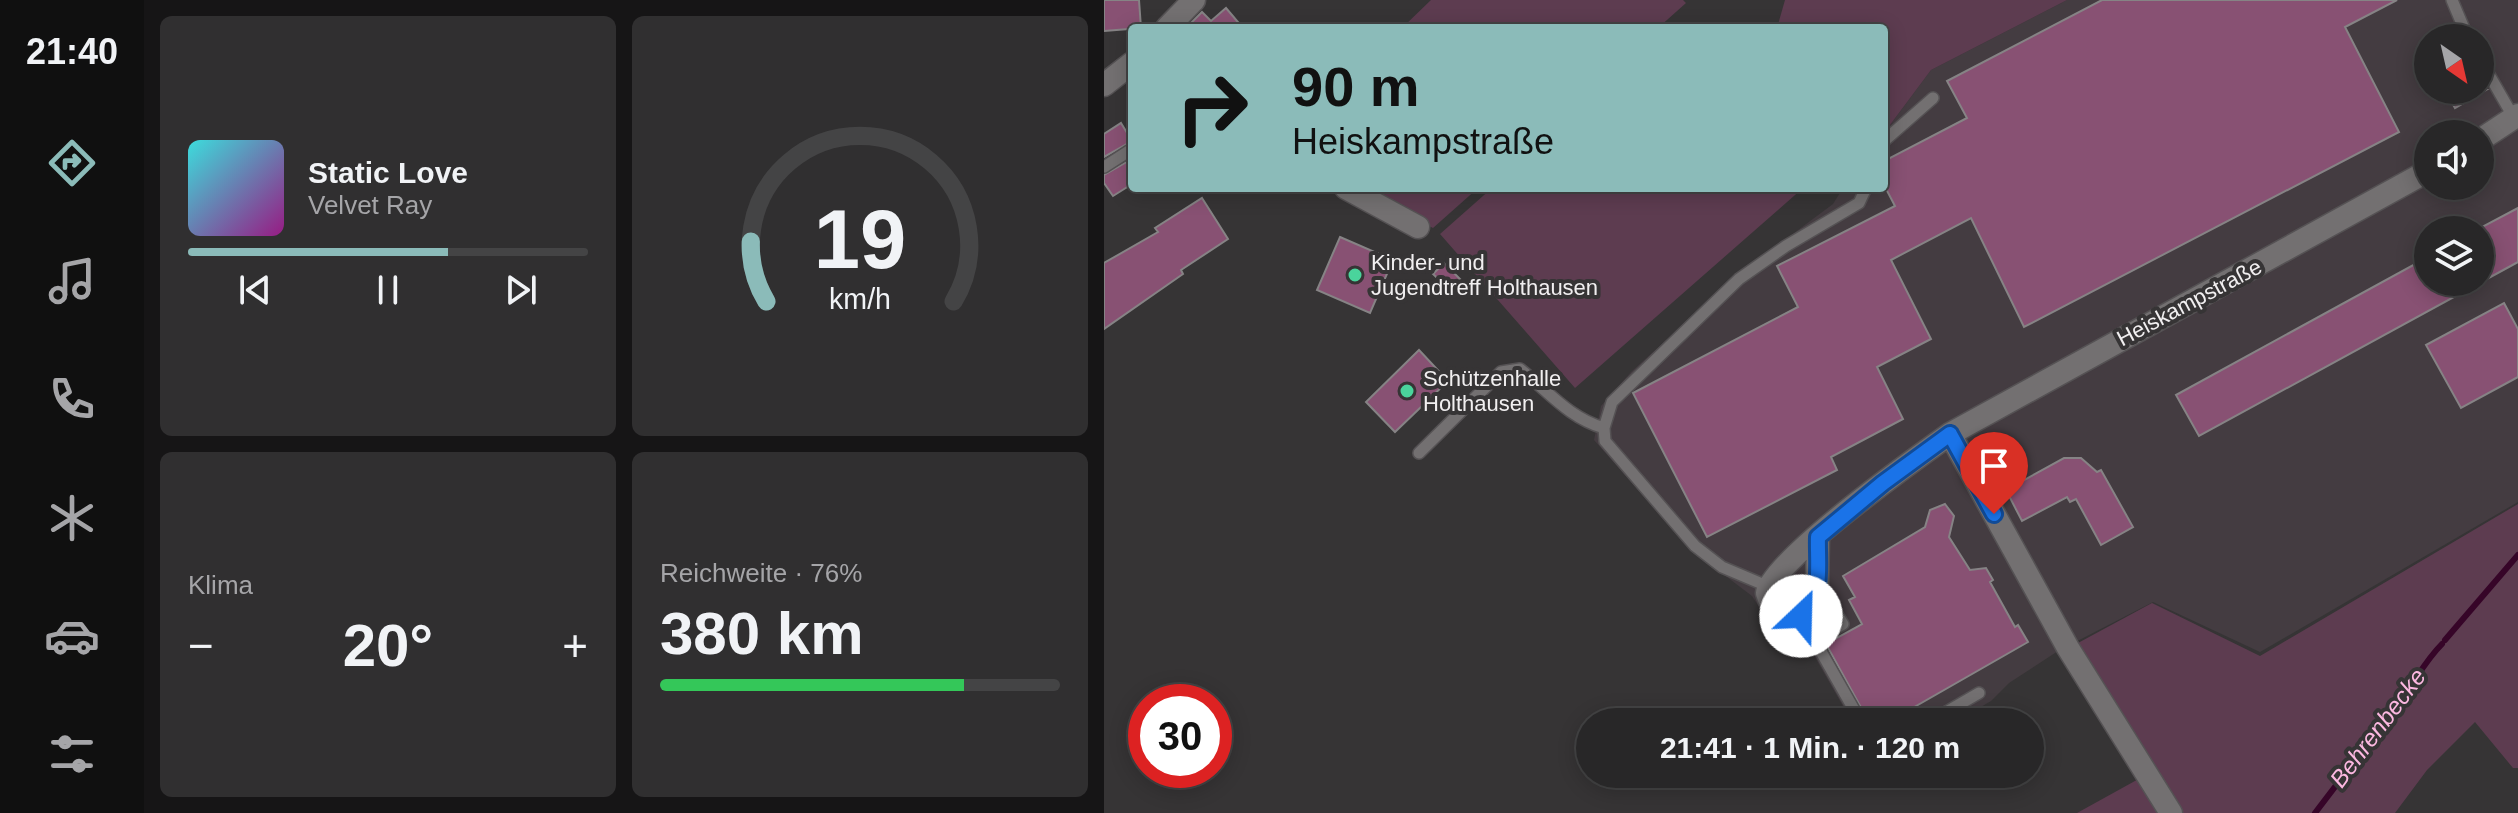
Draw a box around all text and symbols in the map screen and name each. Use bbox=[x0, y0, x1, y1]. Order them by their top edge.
north arrow bbox=[2414, 24, 2494, 104]
map controls bbox=[2414, 24, 2494, 296]
text: 21:40 bbox=[26, 31, 118, 72]
text: 90 m bbox=[1292, 55, 1420, 118]
icon: right bbox=[1160, 56, 1264, 160]
button: sound bbox=[2414, 120, 2494, 200]
text: Heiskampstraße bbox=[1292, 121, 1554, 162]
icon: directions bbox=[44, 135, 100, 191]
text: Static Love bbox=[308, 156, 468, 189]
text: Velvet Ray bbox=[308, 190, 432, 220]
text: 19 bbox=[814, 193, 906, 286]
button: layers bbox=[2414, 216, 2494, 296]
place label: Kinder- und Jugendtreff Holthausen bbox=[1371, 250, 1598, 300]
icon: music bbox=[44, 253, 100, 309]
street label: Heiskampstraße bbox=[2113, 254, 2266, 351]
marker: Kinder- und Jugendtreff Holthausen bbox=[1346, 266, 1364, 284]
icon: previous bbox=[233, 268, 277, 312]
icon: pause bbox=[366, 268, 410, 312]
icon: next bbox=[499, 268, 543, 312]
text: km/h bbox=[829, 283, 891, 315]
place label: Schützenhalle Holthausen bbox=[1423, 366, 1561, 416]
icon: phone bbox=[44, 371, 100, 427]
marker: Schützenhalle Holthausen bbox=[1398, 382, 1416, 400]
pin bbox=[1960, 432, 2028, 514]
icon: arrive bbox=[1972, 444, 2016, 488]
icon: climate bbox=[44, 490, 100, 546]
text: Reichweite · 76% bbox=[660, 558, 862, 588]
text: Klima bbox=[188, 570, 253, 600]
position arrow bbox=[1759, 574, 1843, 658]
text: 380 km bbox=[660, 600, 864, 667]
icon: car bbox=[44, 608, 100, 664]
text: 20° bbox=[343, 612, 433, 679]
text: − bbox=[188, 621, 214, 670]
text: + bbox=[562, 621, 588, 670]
water label: Behrenbecke bbox=[2324, 663, 2431, 792]
speed limit sign: 30 bbox=[1128, 684, 1232, 788]
icon: filters bbox=[44, 726, 100, 782]
text: 21:41 · 1 Min. · 120 m bbox=[1660, 731, 1960, 764]

